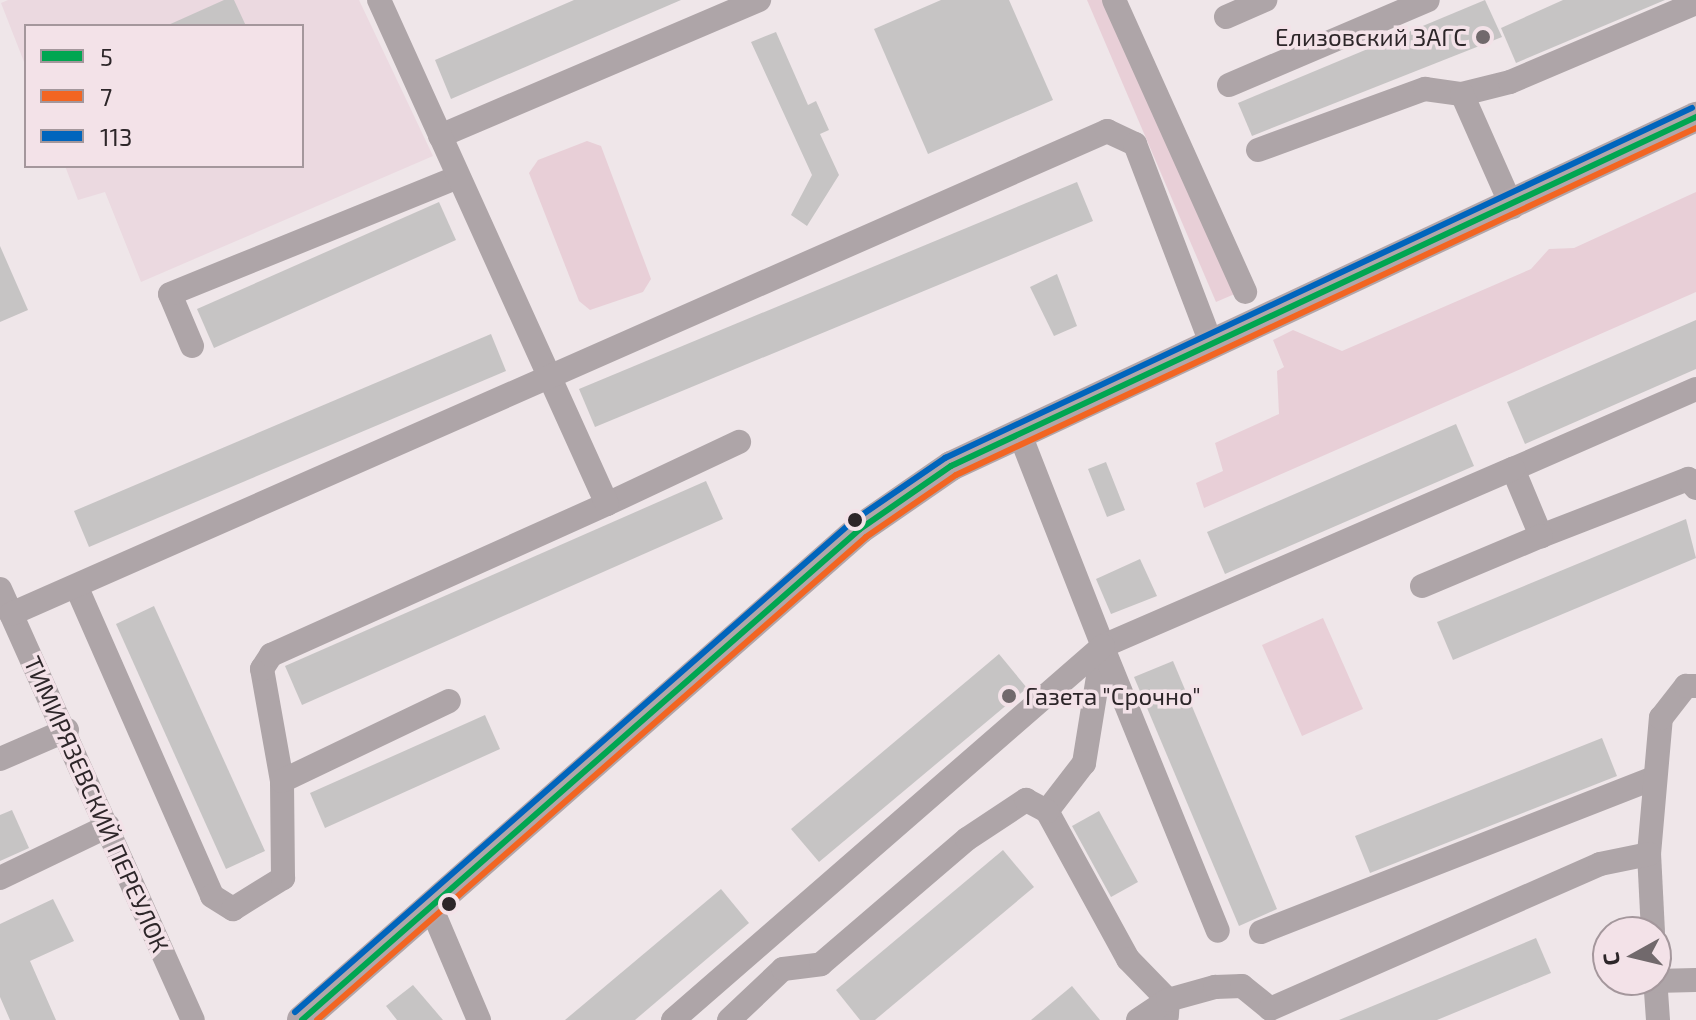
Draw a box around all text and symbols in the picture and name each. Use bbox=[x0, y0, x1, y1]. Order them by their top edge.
place label: Елизовский ЗАГС bbox=[1275, 23, 1467, 51]
legend bbox=[24, 24, 304, 168]
marker: Елизовский ЗАГС bbox=[1474, 28, 1492, 46]
text: 5 bbox=[100, 42, 113, 71]
text: 7 bbox=[100, 82, 112, 111]
text: 113 bbox=[100, 122, 132, 151]
unlabelled marker bbox=[847, 512, 863, 528]
street label: ТИМИРЯЗЕВСКИЙ ПЕРЕУЛОК bbox=[19, 652, 175, 956]
place label: Газета "Срочно" bbox=[1025, 682, 1201, 710]
marker: Газета "Срочно" bbox=[1000, 687, 1018, 705]
unlabelled marker bbox=[441, 896, 457, 912]
north arrow bbox=[1592, 916, 1672, 996]
text: С bbox=[1596, 951, 1624, 967]

